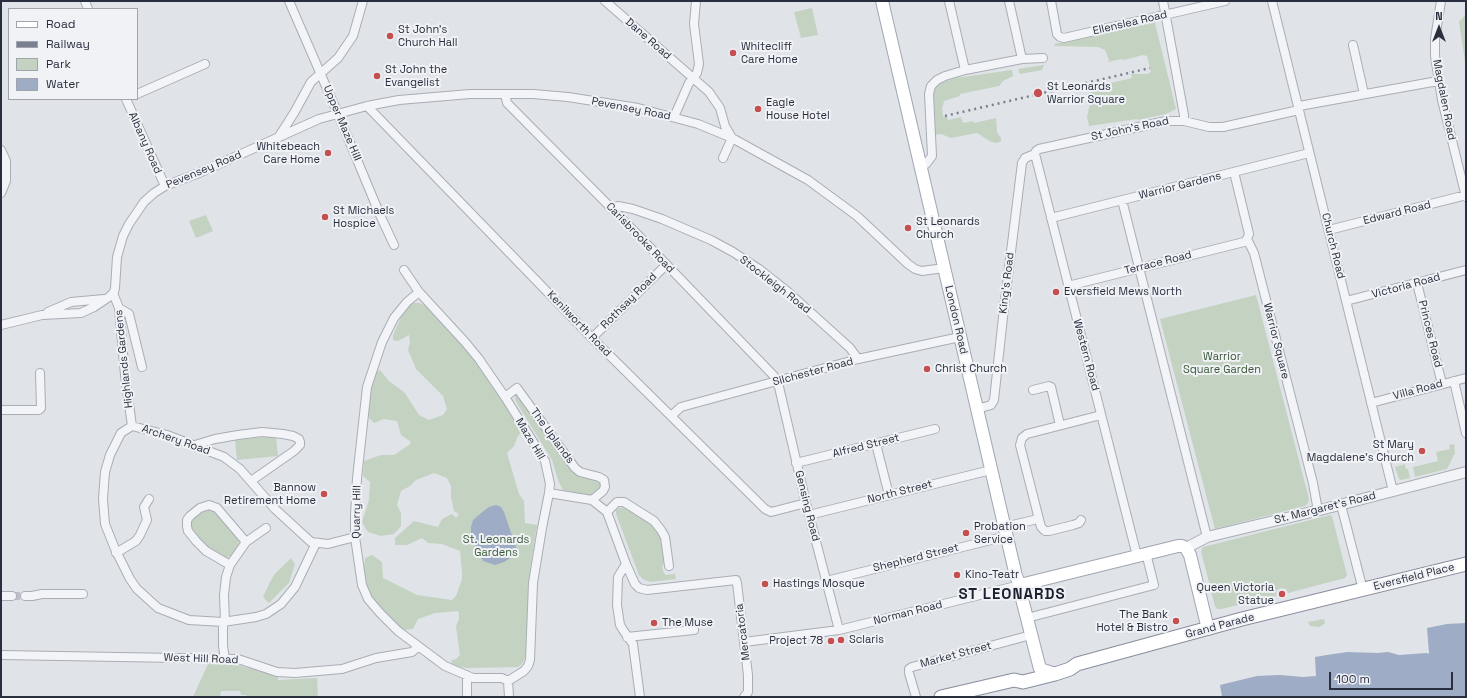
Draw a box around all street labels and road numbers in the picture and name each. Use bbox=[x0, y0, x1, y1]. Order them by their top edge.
street label: Ellenslea Road bbox=[1091, 8, 1169, 38]
street label: Dane Road bbox=[622, 15, 674, 63]
street label: Magdalen Road bbox=[1430, 59, 1458, 141]
street label: Upper Maze Hill bbox=[320, 83, 364, 163]
street label: Pevensey Road bbox=[590, 95, 672, 123]
street label: Albany Road bbox=[125, 110, 165, 176]
street label: St John's Road bbox=[1090, 114, 1170, 144]
street label: Pevensey Road bbox=[164, 148, 244, 192]
street label: Warrior Gardens bbox=[1138, 169, 1222, 203]
street label: Edward Road bbox=[1362, 198, 1432, 228]
street label: Carisbrooke Road bbox=[603, 200, 677, 276]
street label: Church Road bbox=[1318, 212, 1348, 280]
street label: Terrace Road bbox=[1123, 248, 1193, 278]
street label: King's Road bbox=[997, 252, 1017, 314]
street label: Stockleigh Road bbox=[737, 253, 813, 317]
street label: Rothsay Road bbox=[598, 270, 660, 332]
street label: Victoria Road bbox=[1370, 270, 1442, 302]
street label: London Road bbox=[942, 284, 970, 356]
street label: Kenilworth Road bbox=[544, 288, 614, 360]
street label: Princes Road bbox=[1415, 299, 1445, 369]
street label: Warrior Square bbox=[1260, 302, 1292, 380]
street label: Highlands Gardens bbox=[112, 309, 136, 409]
street label: Western Road bbox=[1070, 318, 1102, 392]
street label: Silchester Road bbox=[771, 355, 855, 389]
street label: Villa Road bbox=[1392, 377, 1444, 403]
street label: The Uplands bbox=[527, 406, 577, 466]
street label: Maze Hill bbox=[512, 416, 548, 462]
street label: Archery Road bbox=[140, 422, 212, 458]
street label: Alfred Street bbox=[831, 431, 901, 461]
street label: Gensing Road bbox=[792, 469, 822, 543]
street label: North Street bbox=[866, 478, 934, 506]
street label: Quarry Hill bbox=[350, 485, 364, 539]
street label: St. Margaret's Road bbox=[1273, 489, 1377, 527]
street label: Shepherd Street bbox=[872, 541, 960, 575]
street label: Eversfield Place bbox=[1372, 561, 1456, 593]
street label: Norman Road bbox=[872, 598, 944, 628]
street label: Mercatoria bbox=[733, 603, 753, 661]
street label: Grand Parade bbox=[1184, 610, 1256, 642]
street label: Market Street bbox=[919, 639, 993, 671]
street label: West Hill Road bbox=[163, 651, 239, 667]

